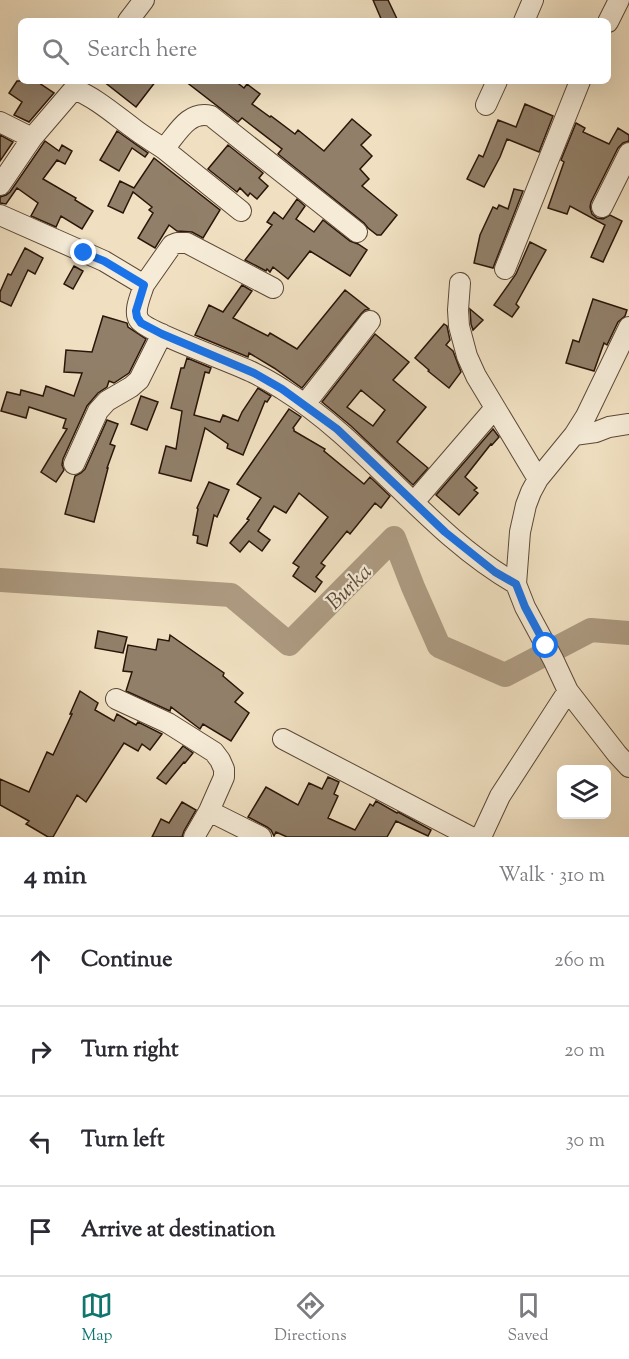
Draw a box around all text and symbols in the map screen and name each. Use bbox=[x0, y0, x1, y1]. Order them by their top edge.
search box bbox=[18, 18, 611, 84]
icon: search bbox=[39, 35, 72, 68]
text: Search here bbox=[87, 35, 197, 67]
route end bbox=[70, 239, 96, 265]
water label: Burka bbox=[320, 558, 380, 618]
route start bbox=[532, 632, 558, 658]
map controls bbox=[557, 765, 611, 819]
button: layers bbox=[557, 765, 611, 819]
text: 4 min bbox=[24, 858, 87, 895]
text: Walk · 310 m bbox=[498, 862, 605, 891]
icon: ahead bbox=[24, 945, 57, 978]
text: Continue bbox=[81, 945, 172, 977]
text: 260 m bbox=[554, 947, 605, 976]
icon: right bbox=[24, 1035, 57, 1068]
text: Turn right bbox=[81, 1035, 178, 1067]
text: 20 m bbox=[564, 1037, 605, 1066]
icon: left bbox=[24, 1125, 57, 1158]
text: Turn left bbox=[81, 1125, 164, 1157]
text: 30 m bbox=[566, 1127, 605, 1156]
icon: arrive bbox=[24, 1215, 57, 1248]
text: Arrive at destination bbox=[81, 1215, 276, 1247]
tab: Map bbox=[80, 1289, 113, 1348]
tab: Directions bbox=[274, 1289, 347, 1348]
tab: Saved bbox=[507, 1289, 549, 1348]

